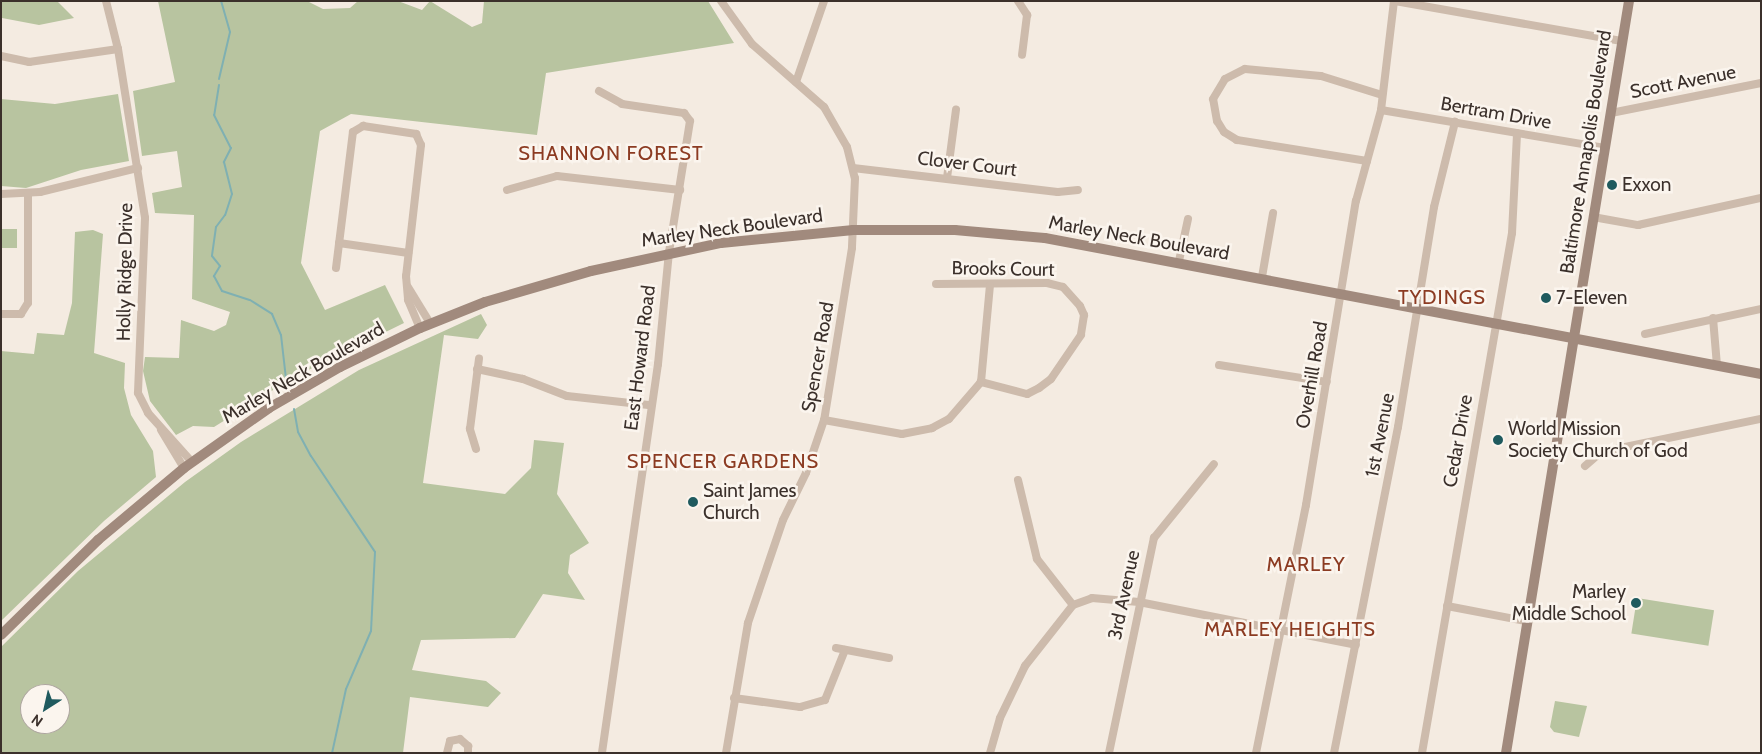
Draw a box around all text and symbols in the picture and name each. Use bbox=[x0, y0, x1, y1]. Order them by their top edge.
street label: Baltimore Annapolis Boulevard bbox=[1555, 29, 1617, 275]
street label: Scott Avenue bbox=[1628, 61, 1738, 103]
street label: Bertram Drive bbox=[1439, 92, 1553, 134]
district label: SHANNON FOREST bbox=[517, 141, 705, 165]
street label: Clover Court bbox=[916, 147, 1018, 181]
place label: Exxon bbox=[1622, 174, 1671, 196]
marker: Exxon bbox=[1606, 179, 1618, 191]
street label: Holly Ridge Drive bbox=[112, 203, 138, 341]
street label: Marley Neck Boulevard bbox=[640, 204, 824, 252]
street label: Marley Neck Boulevard bbox=[1047, 211, 1231, 265]
street label: Brooks Court bbox=[951, 257, 1055, 281]
street label: East Howard Road bbox=[620, 284, 660, 432]
district label: TYDINGS bbox=[1397, 285, 1487, 309]
place label: 7-Eleven bbox=[1556, 287, 1627, 309]
marker: 7-Eleven bbox=[1540, 292, 1552, 304]
street label: Spencer Road bbox=[797, 300, 839, 414]
street label: Marley Neck Boulevard bbox=[218, 317, 388, 429]
street label: Overhill Road bbox=[1291, 320, 1333, 430]
street label: 1st Avenue bbox=[1361, 391, 1399, 479]
street label: Cedar Drive bbox=[1439, 393, 1477, 489]
place label: World Mission Society Church of God bbox=[1508, 418, 1688, 462]
marker: World Mission Society Church of God bbox=[1492, 434, 1504, 446]
district label: SPENCER GARDENS bbox=[625, 449, 821, 473]
place label: Saint James Church bbox=[703, 480, 796, 524]
marker: Saint James Church bbox=[687, 496, 699, 508]
street label: 3rd Avenue bbox=[1103, 548, 1145, 642]
district label: MARLEY bbox=[1266, 552, 1346, 576]
place label: Marley Middle School bbox=[1512, 581, 1626, 625]
marker: Marley Middle School bbox=[1630, 597, 1642, 609]
district label: MARLEY HEIGHTS bbox=[1202, 617, 1378, 641]
north arrow bbox=[20, 684, 70, 734]
text: N bbox=[28, 710, 46, 731]

